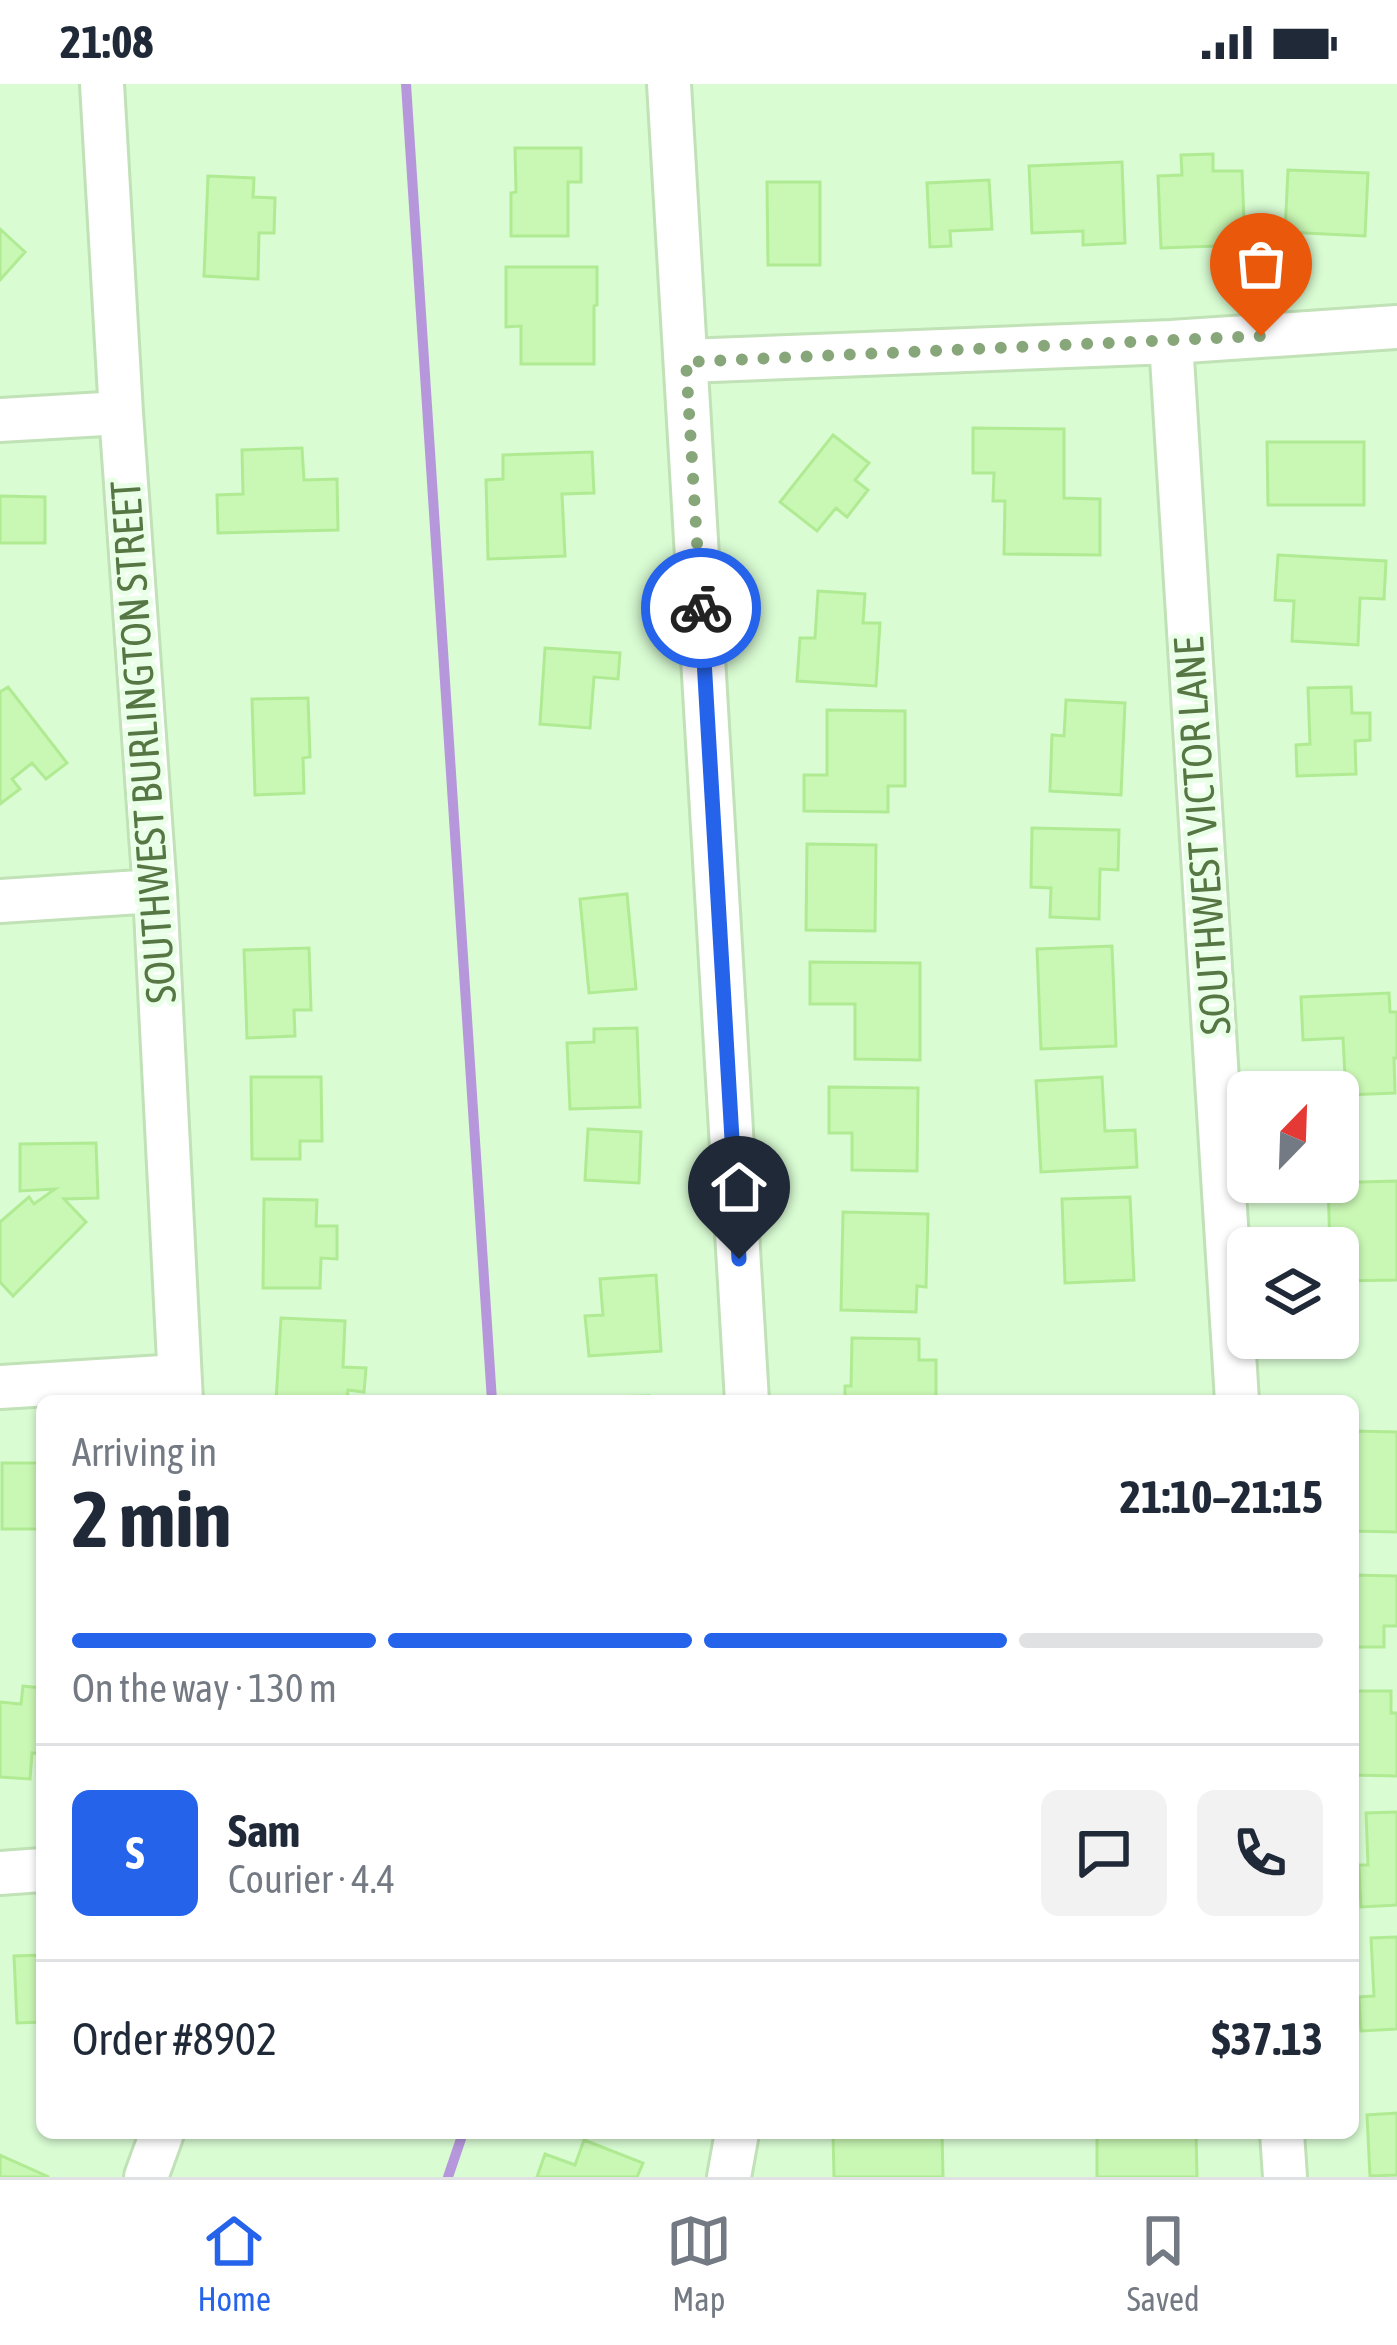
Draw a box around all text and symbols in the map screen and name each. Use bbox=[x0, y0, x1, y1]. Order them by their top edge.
text: 21:08 bbox=[60, 16, 154, 68]
pin bbox=[1210, 213, 1312, 336]
icon: bag bbox=[1228, 231, 1294, 297]
street label: SOUTHWEST BURLINGTON STREET bbox=[101, 479, 185, 1005]
courier bbox=[641, 548, 761, 668]
icon: bike bbox=[668, 575, 734, 641]
street label: SOUTHWEST VICTOR LANE bbox=[1164, 635, 1240, 1036]
north arrow bbox=[1227, 1071, 1359, 1203]
map controls bbox=[1227, 1071, 1359, 1359]
pin bbox=[688, 1136, 790, 1259]
icon: home bbox=[706, 1154, 772, 1220]
button: layers bbox=[1227, 1227, 1359, 1359]
text: Arriving in bbox=[72, 1430, 217, 1474]
text: 21:10–21:15 bbox=[1120, 1471, 1323, 1523]
text: 2 min bbox=[72, 1474, 231, 1564]
text: On the way · 130 m bbox=[72, 1666, 337, 1710]
button: chat bbox=[1041, 1790, 1167, 1916]
button: phone bbox=[1197, 1790, 1323, 1916]
text: Sam bbox=[228, 1805, 300, 1857]
text: S bbox=[126, 1827, 144, 1879]
text: Courier · 4.4 bbox=[228, 1857, 395, 1901]
text: Order #8902 bbox=[72, 2013, 277, 2065]
text: $37.13 bbox=[1211, 2013, 1323, 2065]
tab: Home bbox=[197, 2208, 271, 2318]
tab: Map bbox=[666, 2208, 732, 2318]
tab: Saved bbox=[1127, 2208, 1200, 2318]

